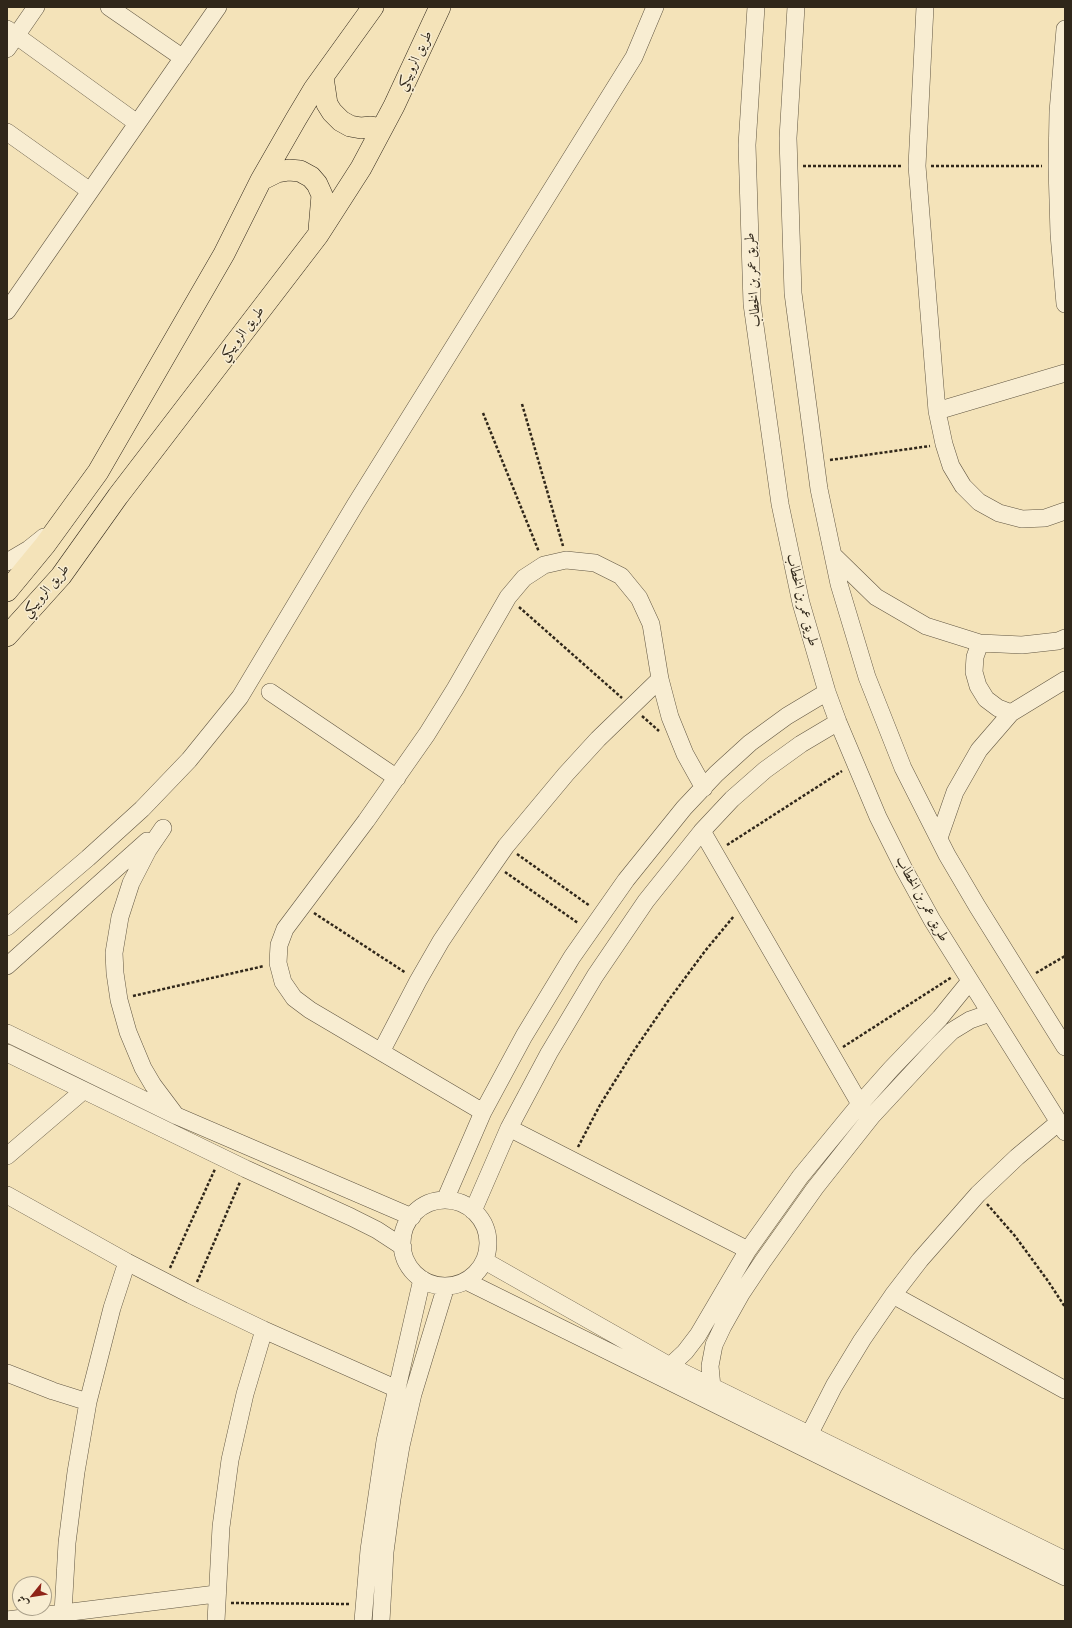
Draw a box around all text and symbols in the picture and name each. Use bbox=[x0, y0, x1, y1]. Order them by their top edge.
street label: طريق الروبيكي bbox=[394, 28, 436, 94]
street label: طريق عمر بن الخطاب bbox=[741, 232, 765, 328]
street label: طريق الروبيكي bbox=[216, 303, 268, 365]
street label: طريق عمر بن الخطاب bbox=[782, 552, 822, 648]
street label: طريق الروبيكي bbox=[19, 561, 73, 621]
street label: طريق عمر بن الخطاب bbox=[892, 853, 952, 945]
north arrow bbox=[12, 1576, 52, 1616]
text: ش bbox=[14, 1593, 31, 1610]

